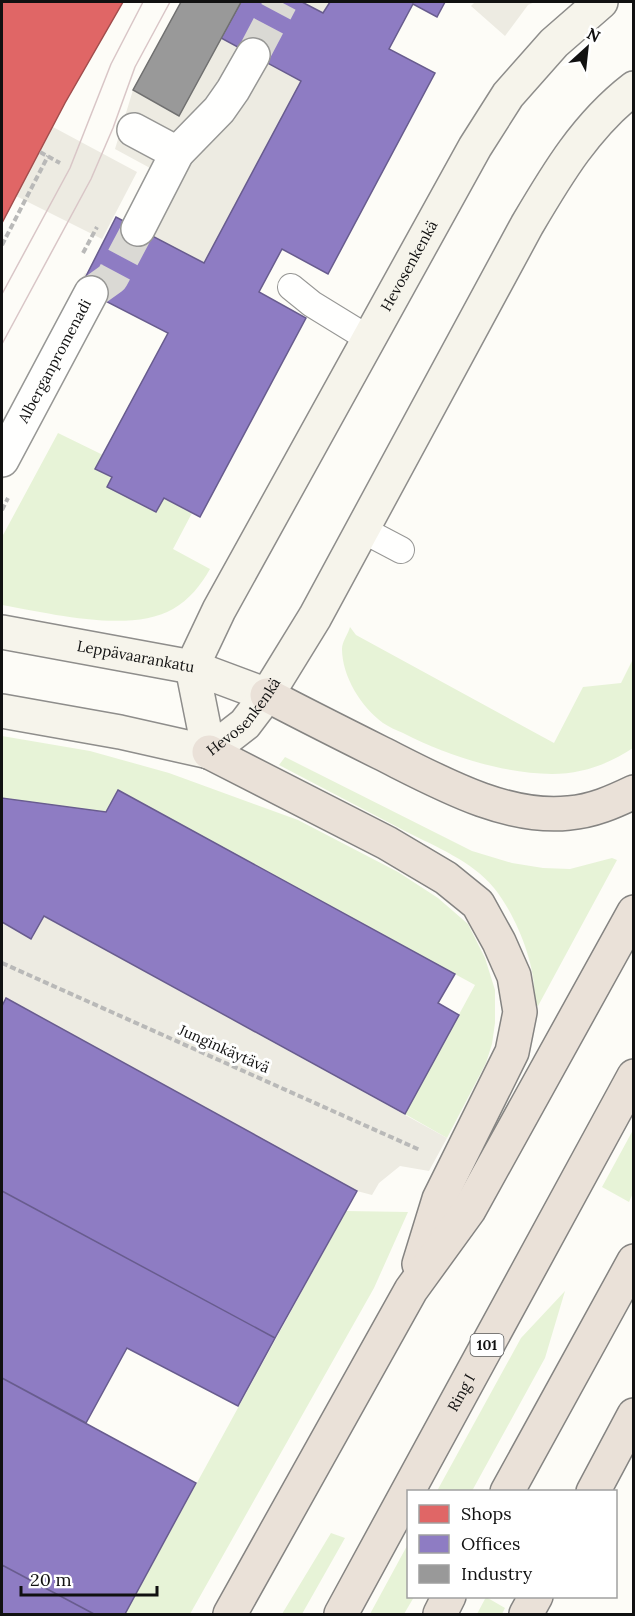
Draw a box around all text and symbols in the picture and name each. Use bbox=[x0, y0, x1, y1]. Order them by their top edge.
north arrow bbox=[557, 18, 617, 78]
text: N bbox=[584, 23, 604, 46]
street label: Hevosenkenkä bbox=[376, 217, 442, 314]
street label: Alberganpromenadi bbox=[13, 296, 95, 427]
street label: Leppävaarankatu bbox=[76, 636, 196, 676]
street label: Hevosenkenkä bbox=[202, 674, 284, 759]
street label: Junginkäytävä bbox=[175, 1020, 273, 1077]
road number: 101 bbox=[470, 1334, 504, 1356]
street label: Ring I bbox=[443, 1370, 479, 1415]
legend bbox=[407, 1490, 617, 1598]
text: Shops bbox=[461, 1502, 512, 1525]
text: Offices bbox=[461, 1532, 520, 1555]
scale bar bbox=[21, 1559, 158, 1597]
text: Industry bbox=[461, 1562, 533, 1585]
text: 20 m bbox=[30, 1568, 72, 1591]

